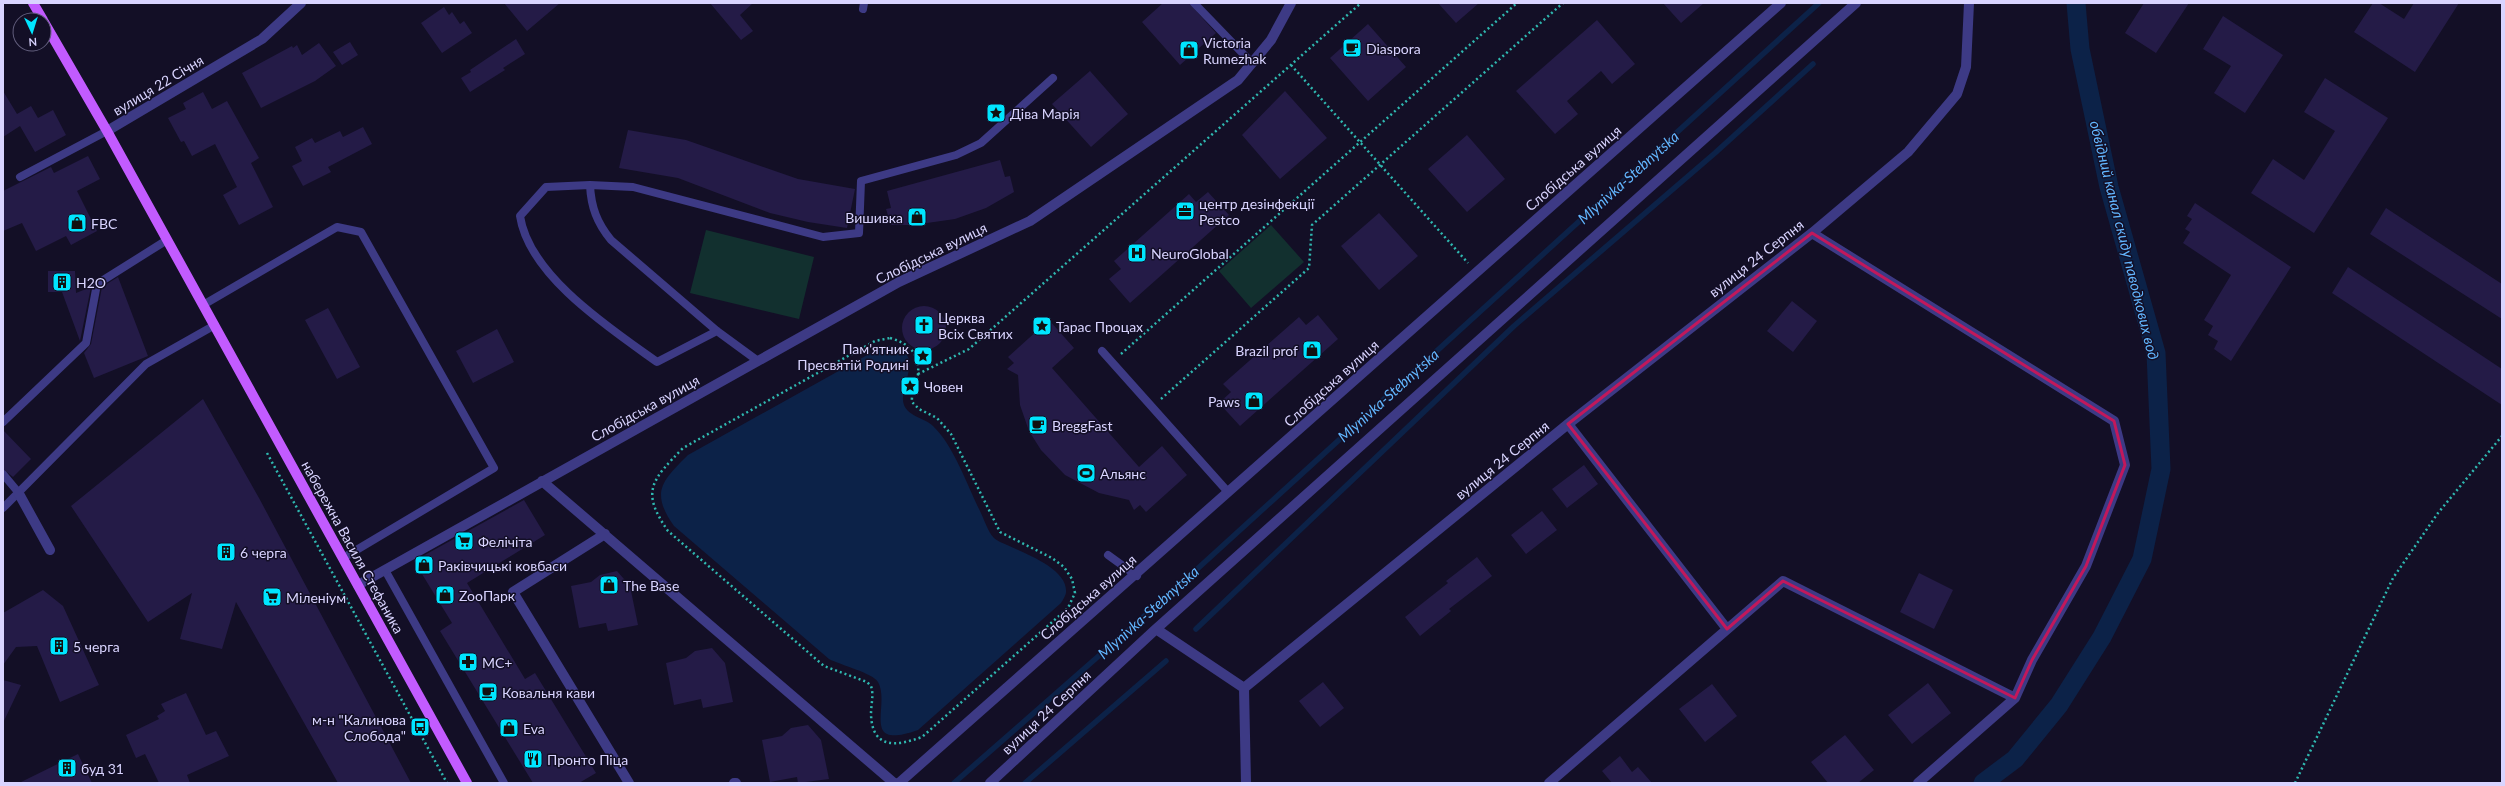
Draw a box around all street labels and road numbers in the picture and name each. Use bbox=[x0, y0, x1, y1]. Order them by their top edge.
street label: вулиця 22 Січня bbox=[109, 51, 207, 119]
street label: Слобідська вулиця bbox=[1521, 122, 1625, 214]
street label: вулиця 24 Серпня bbox=[1705, 216, 1807, 300]
street label: Слобідська вулиця bbox=[873, 219, 989, 287]
street label: Слобідська вулиця bbox=[1280, 336, 1382, 430]
street label: Слобідська вулиця bbox=[588, 371, 702, 445]
street label: вулиця 24 Серпня bbox=[1452, 417, 1552, 503]
street label: набережна Василя Стефаника bbox=[298, 458, 408, 636]
street label: Слобідська вулиця bbox=[1036, 551, 1140, 643]
street label: вулиця 24 Серпня bbox=[998, 666, 1094, 758]

